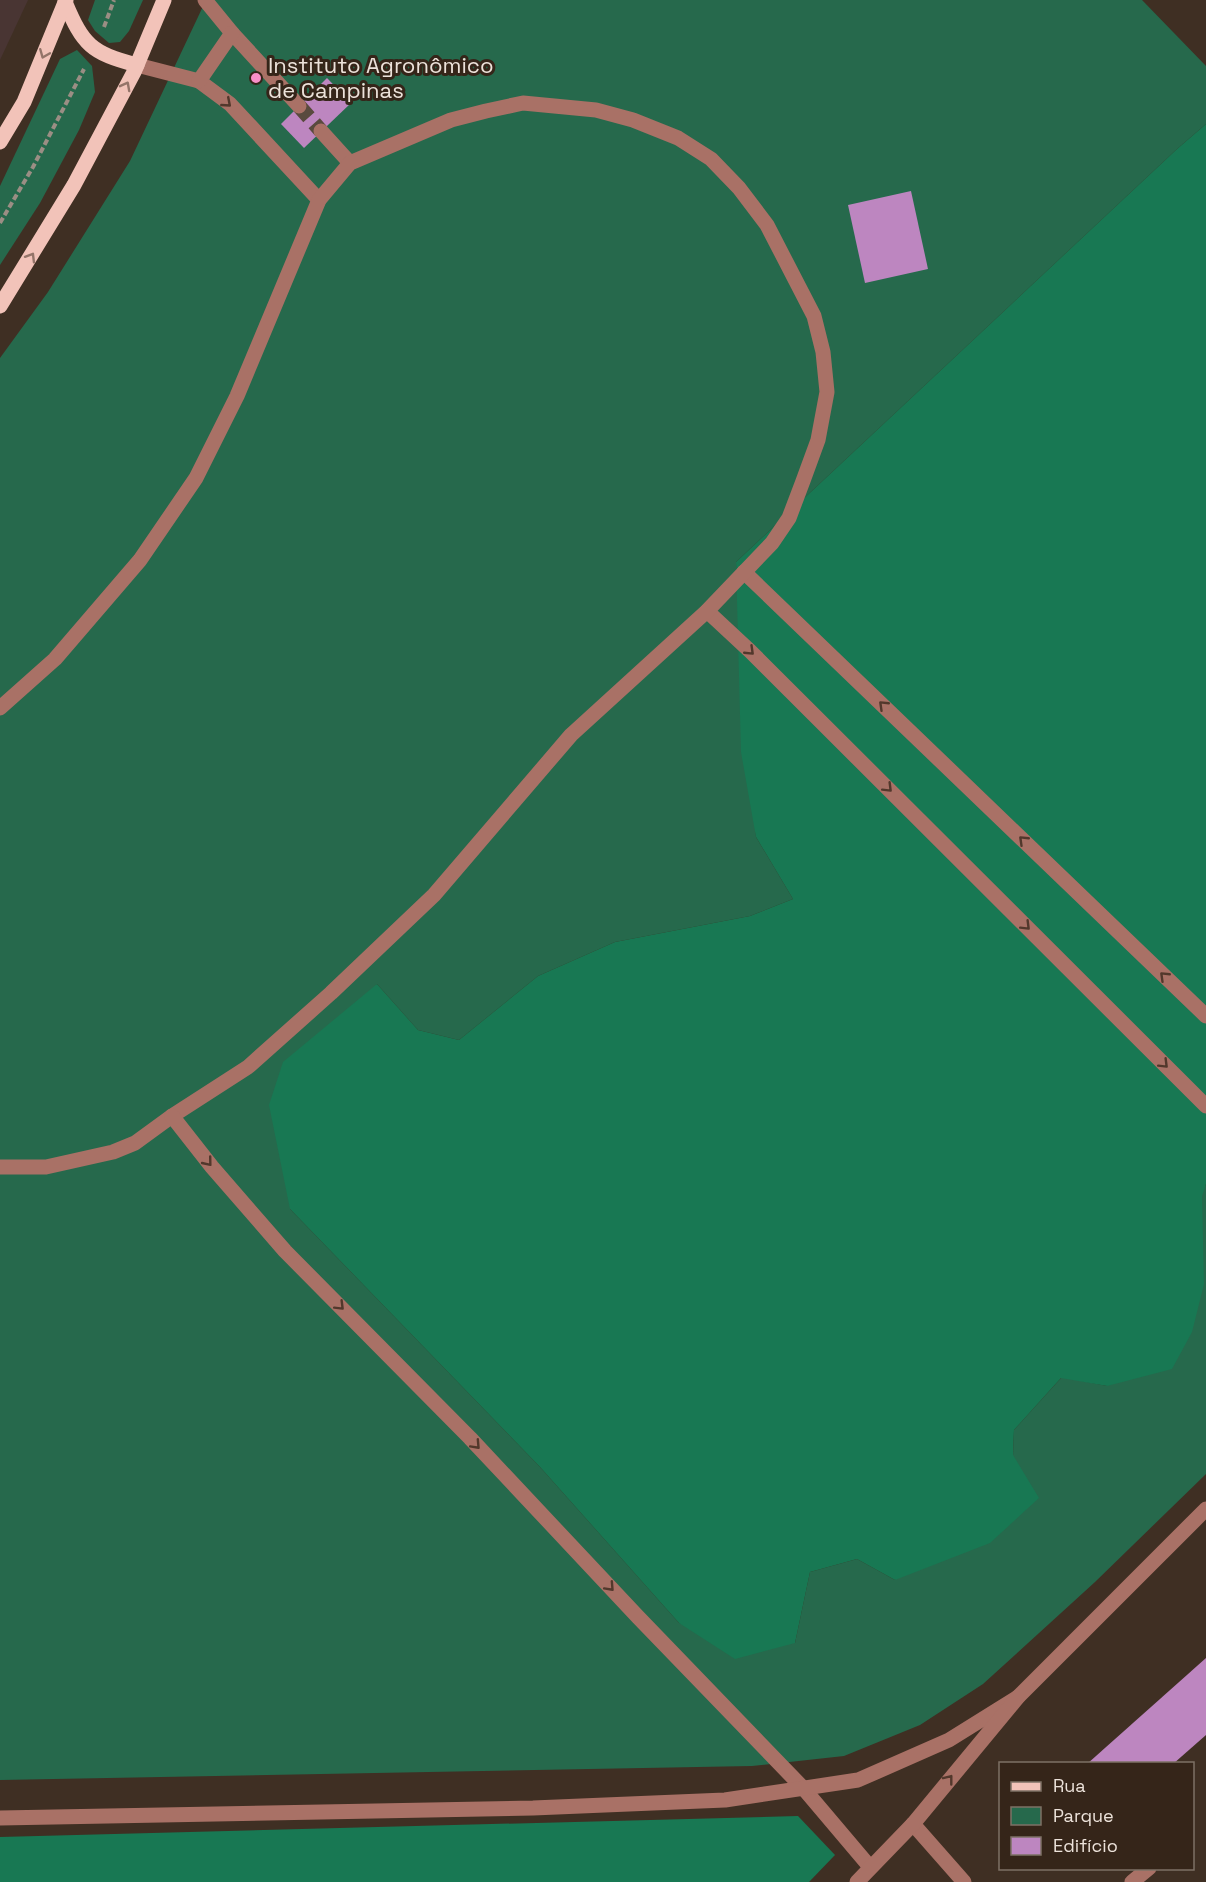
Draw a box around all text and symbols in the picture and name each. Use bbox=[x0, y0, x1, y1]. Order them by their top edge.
one-way arrow bbox=[39, 48, 51, 59]
place label: Instituto Agronômico de Campinas bbox=[268, 51, 494, 104]
marker: Instituto Agronômico de Campinas bbox=[249, 71, 263, 85]
one-way arrow bbox=[119, 82, 130, 93]
one-way arrow bbox=[220, 96, 231, 107]
one-way arrow bbox=[24, 253, 35, 263]
one-way arrow bbox=[743, 643, 754, 654]
one-way arrow bbox=[879, 701, 889, 712]
one-way arrow bbox=[881, 781, 892, 792]
one-way arrow bbox=[1020, 837, 1031, 848]
one-way arrow bbox=[1019, 919, 1030, 930]
one-way arrow bbox=[1160, 972, 1171, 983]
one-way arrow bbox=[1157, 1057, 1168, 1068]
one-way arrow bbox=[201, 1155, 212, 1166]
one-way arrow bbox=[332, 1298, 343, 1309]
one-way arrow bbox=[469, 1438, 480, 1449]
one-way arrow bbox=[602, 1580, 613, 1591]
legend bbox=[999, 1762, 1194, 1870]
one-way arrow bbox=[942, 1774, 953, 1785]
text: Rua bbox=[1053, 1774, 1086, 1797]
text: Parque bbox=[1053, 1804, 1114, 1827]
text: Edifício bbox=[1053, 1834, 1118, 1857]

